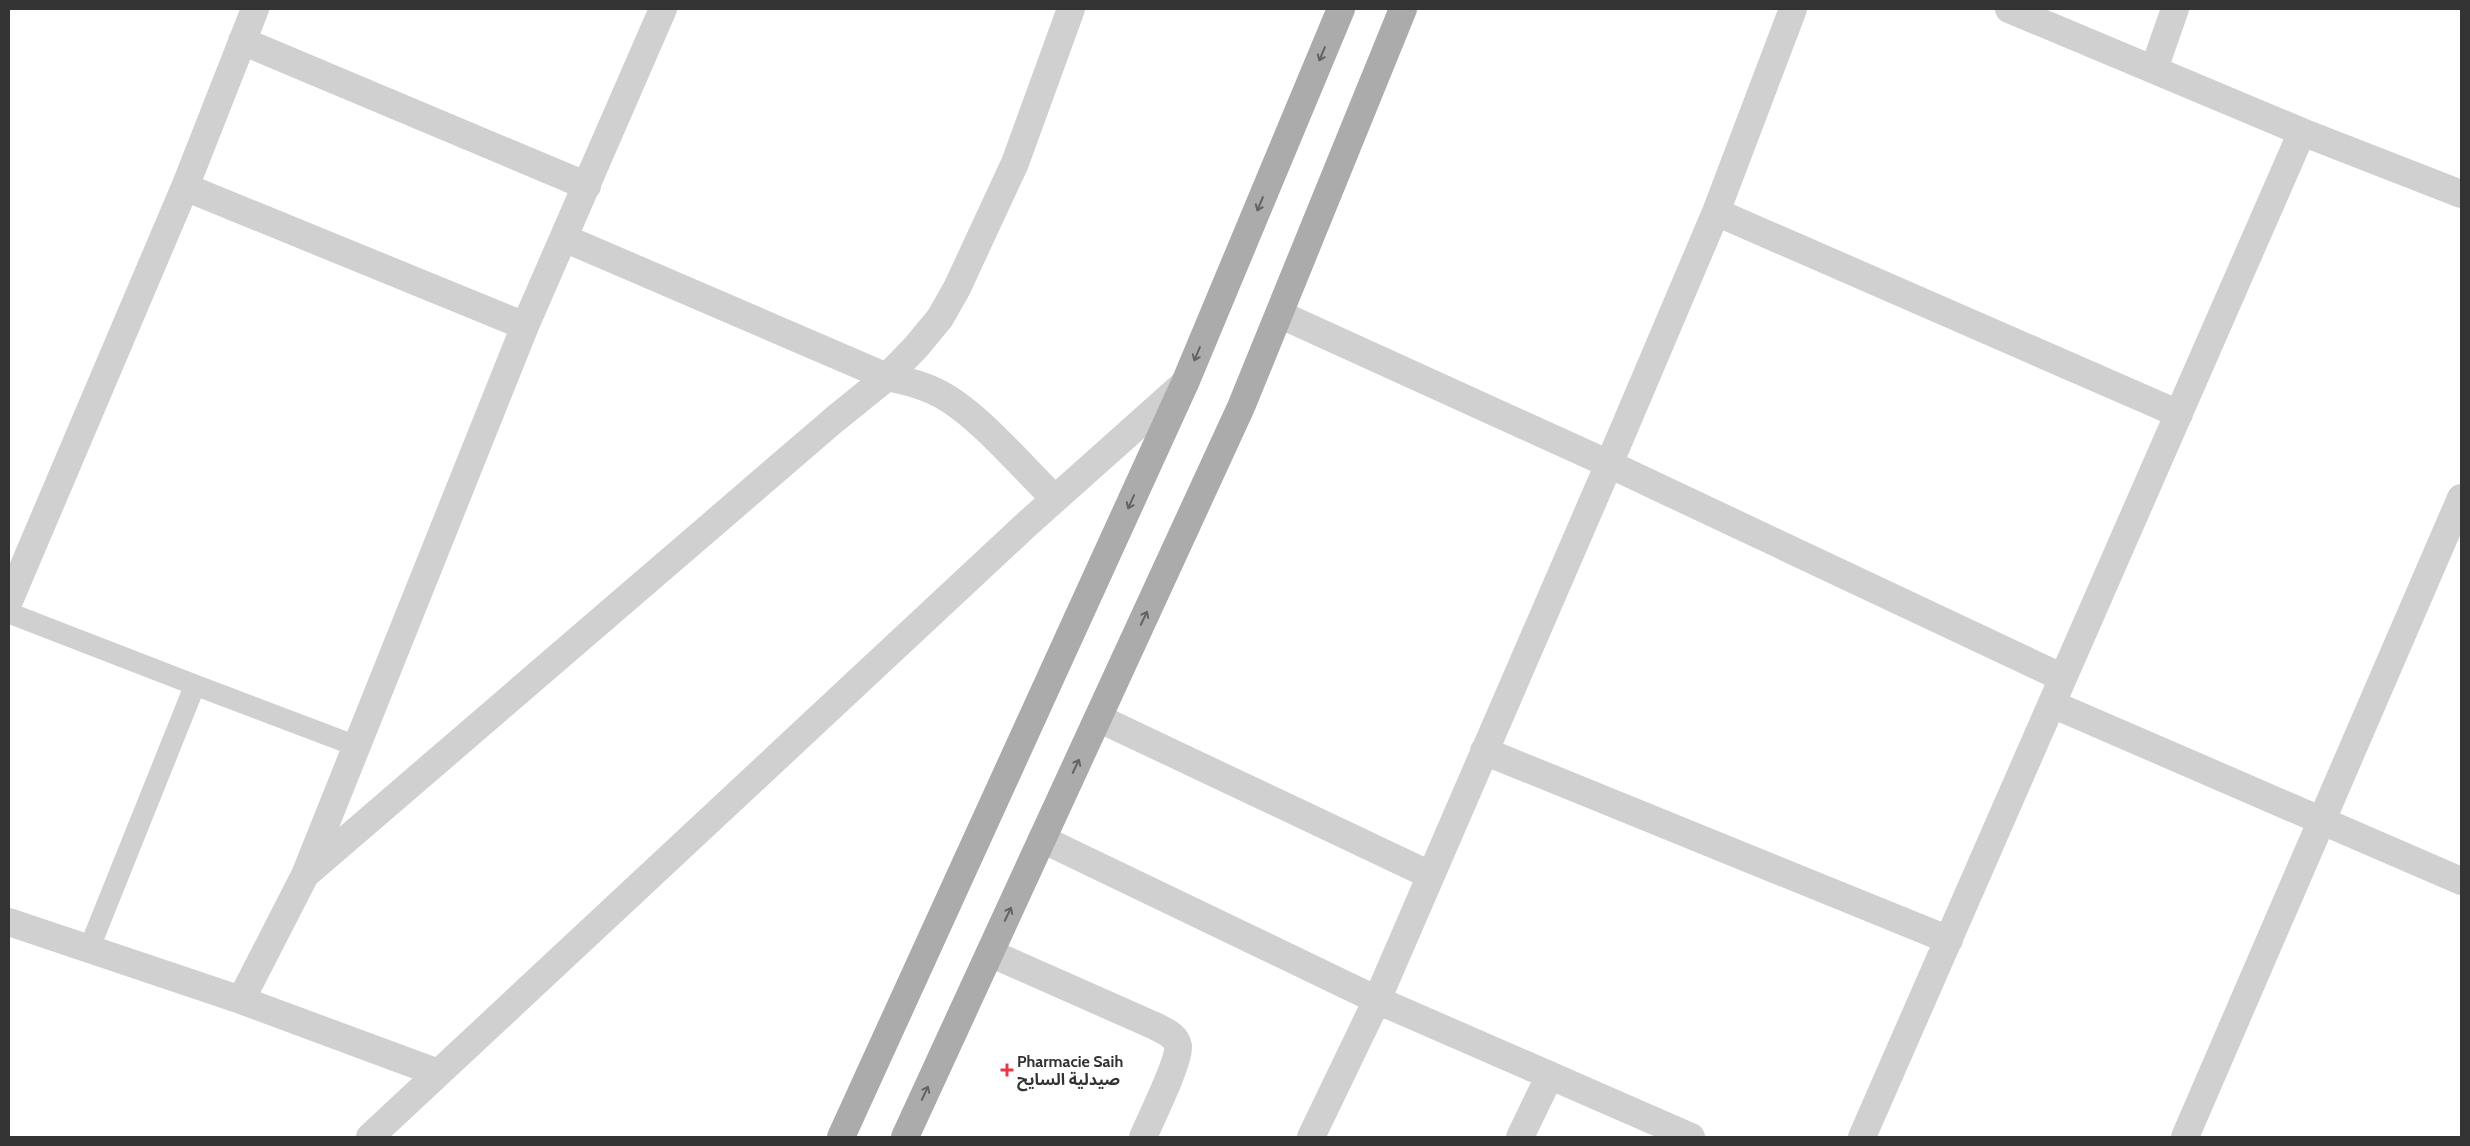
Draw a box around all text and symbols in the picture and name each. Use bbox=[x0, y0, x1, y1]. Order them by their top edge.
one-way arrow bbox=[1317, 46, 1326, 61]
one-way arrow bbox=[1254, 196, 1264, 211]
one-way arrow bbox=[1192, 346, 1202, 361]
one-way arrow bbox=[1125, 494, 1135, 509]
one-way arrow bbox=[1139, 611, 1149, 626]
one-way arrow bbox=[1071, 759, 1081, 774]
one-way arrow bbox=[1004, 907, 1013, 922]
place label: Pharmacie Saih صيدلية السايح bbox=[1017, 1052, 1123, 1092]
marker: Pharmacie Saih صيدلية السايح bbox=[1001, 1064, 1013, 1076]
one-way arrow bbox=[921, 1086, 931, 1101]

